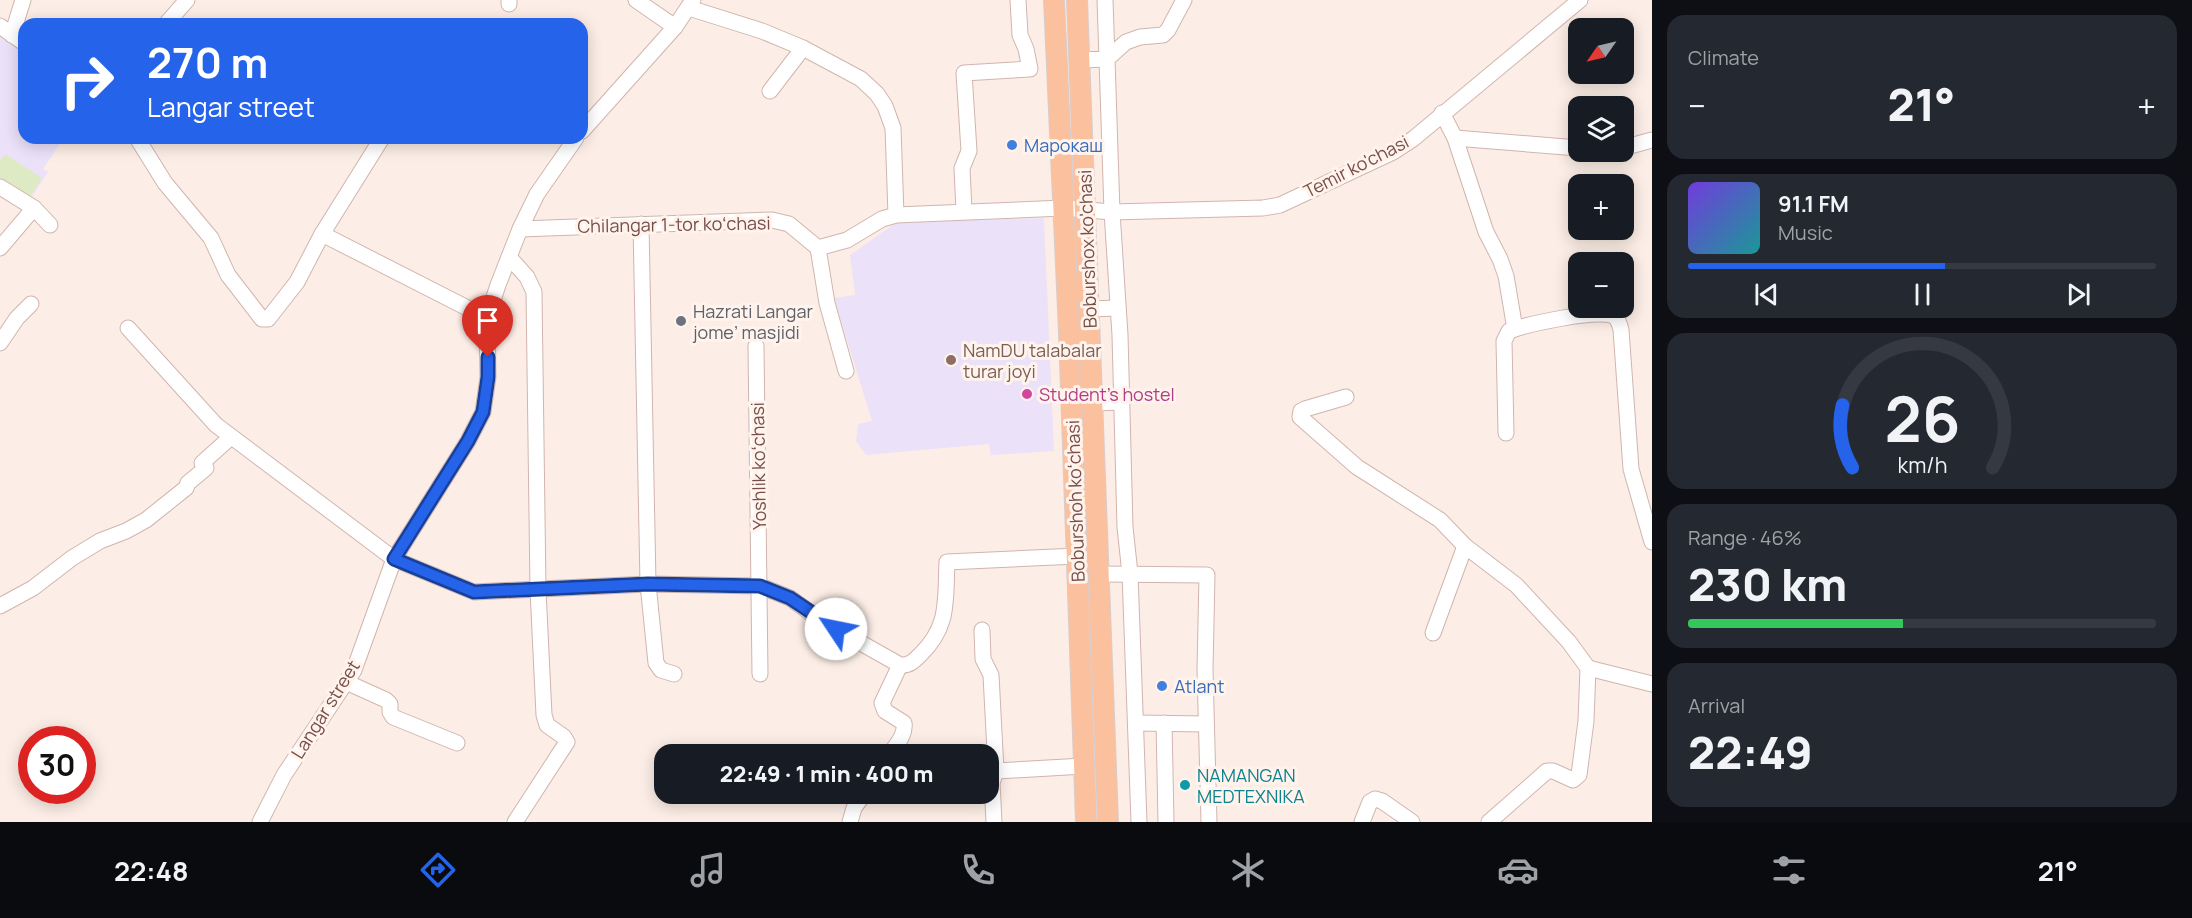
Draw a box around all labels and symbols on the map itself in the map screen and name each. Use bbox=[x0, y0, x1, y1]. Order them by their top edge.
north arrow bbox=[1568, 18, 1634, 84]
street label: Temir ko'chasi bbox=[1299, 129, 1413, 203]
place label: Марокаш bbox=[1024, 133, 1103, 157]
marker: Марокаш bbox=[1005, 138, 1019, 152]
street label: Boburshox ko'chasi bbox=[1072, 169, 1102, 329]
street label: Chilangar 1-tor koʻchasi bbox=[577, 210, 771, 238]
pin bbox=[462, 295, 513, 357]
place label: Hazrati Langar jome’ masjidi bbox=[692, 299, 814, 344]
marker: Hazrati Langar jome’ masjidi bbox=[674, 314, 688, 328]
place label: NamDU talabalar turar joyi bbox=[963, 338, 1102, 383]
marker: NamDU talabalar turar joyi bbox=[944, 353, 958, 367]
place label: Student's hostel bbox=[1039, 382, 1175, 406]
marker: Student's hostel bbox=[1020, 387, 1034, 401]
street label: Yoshlik koʻchasi bbox=[745, 402, 771, 530]
street label: Boburshoh koʻchasi bbox=[1060, 420, 1090, 582]
position arrow bbox=[804, 597, 868, 661]
street label: Langar street bbox=[285, 655, 365, 763]
place label: Atlant bbox=[1174, 674, 1224, 698]
marker: Atlant bbox=[1155, 679, 1169, 693]
speed limit sign: 30 bbox=[18, 726, 96, 804]
place label: NAMANGAN MEDTEXNIKA bbox=[1197, 763, 1305, 808]
marker: NAMANGAN MEDTEXNIKA bbox=[1178, 778, 1192, 792]

